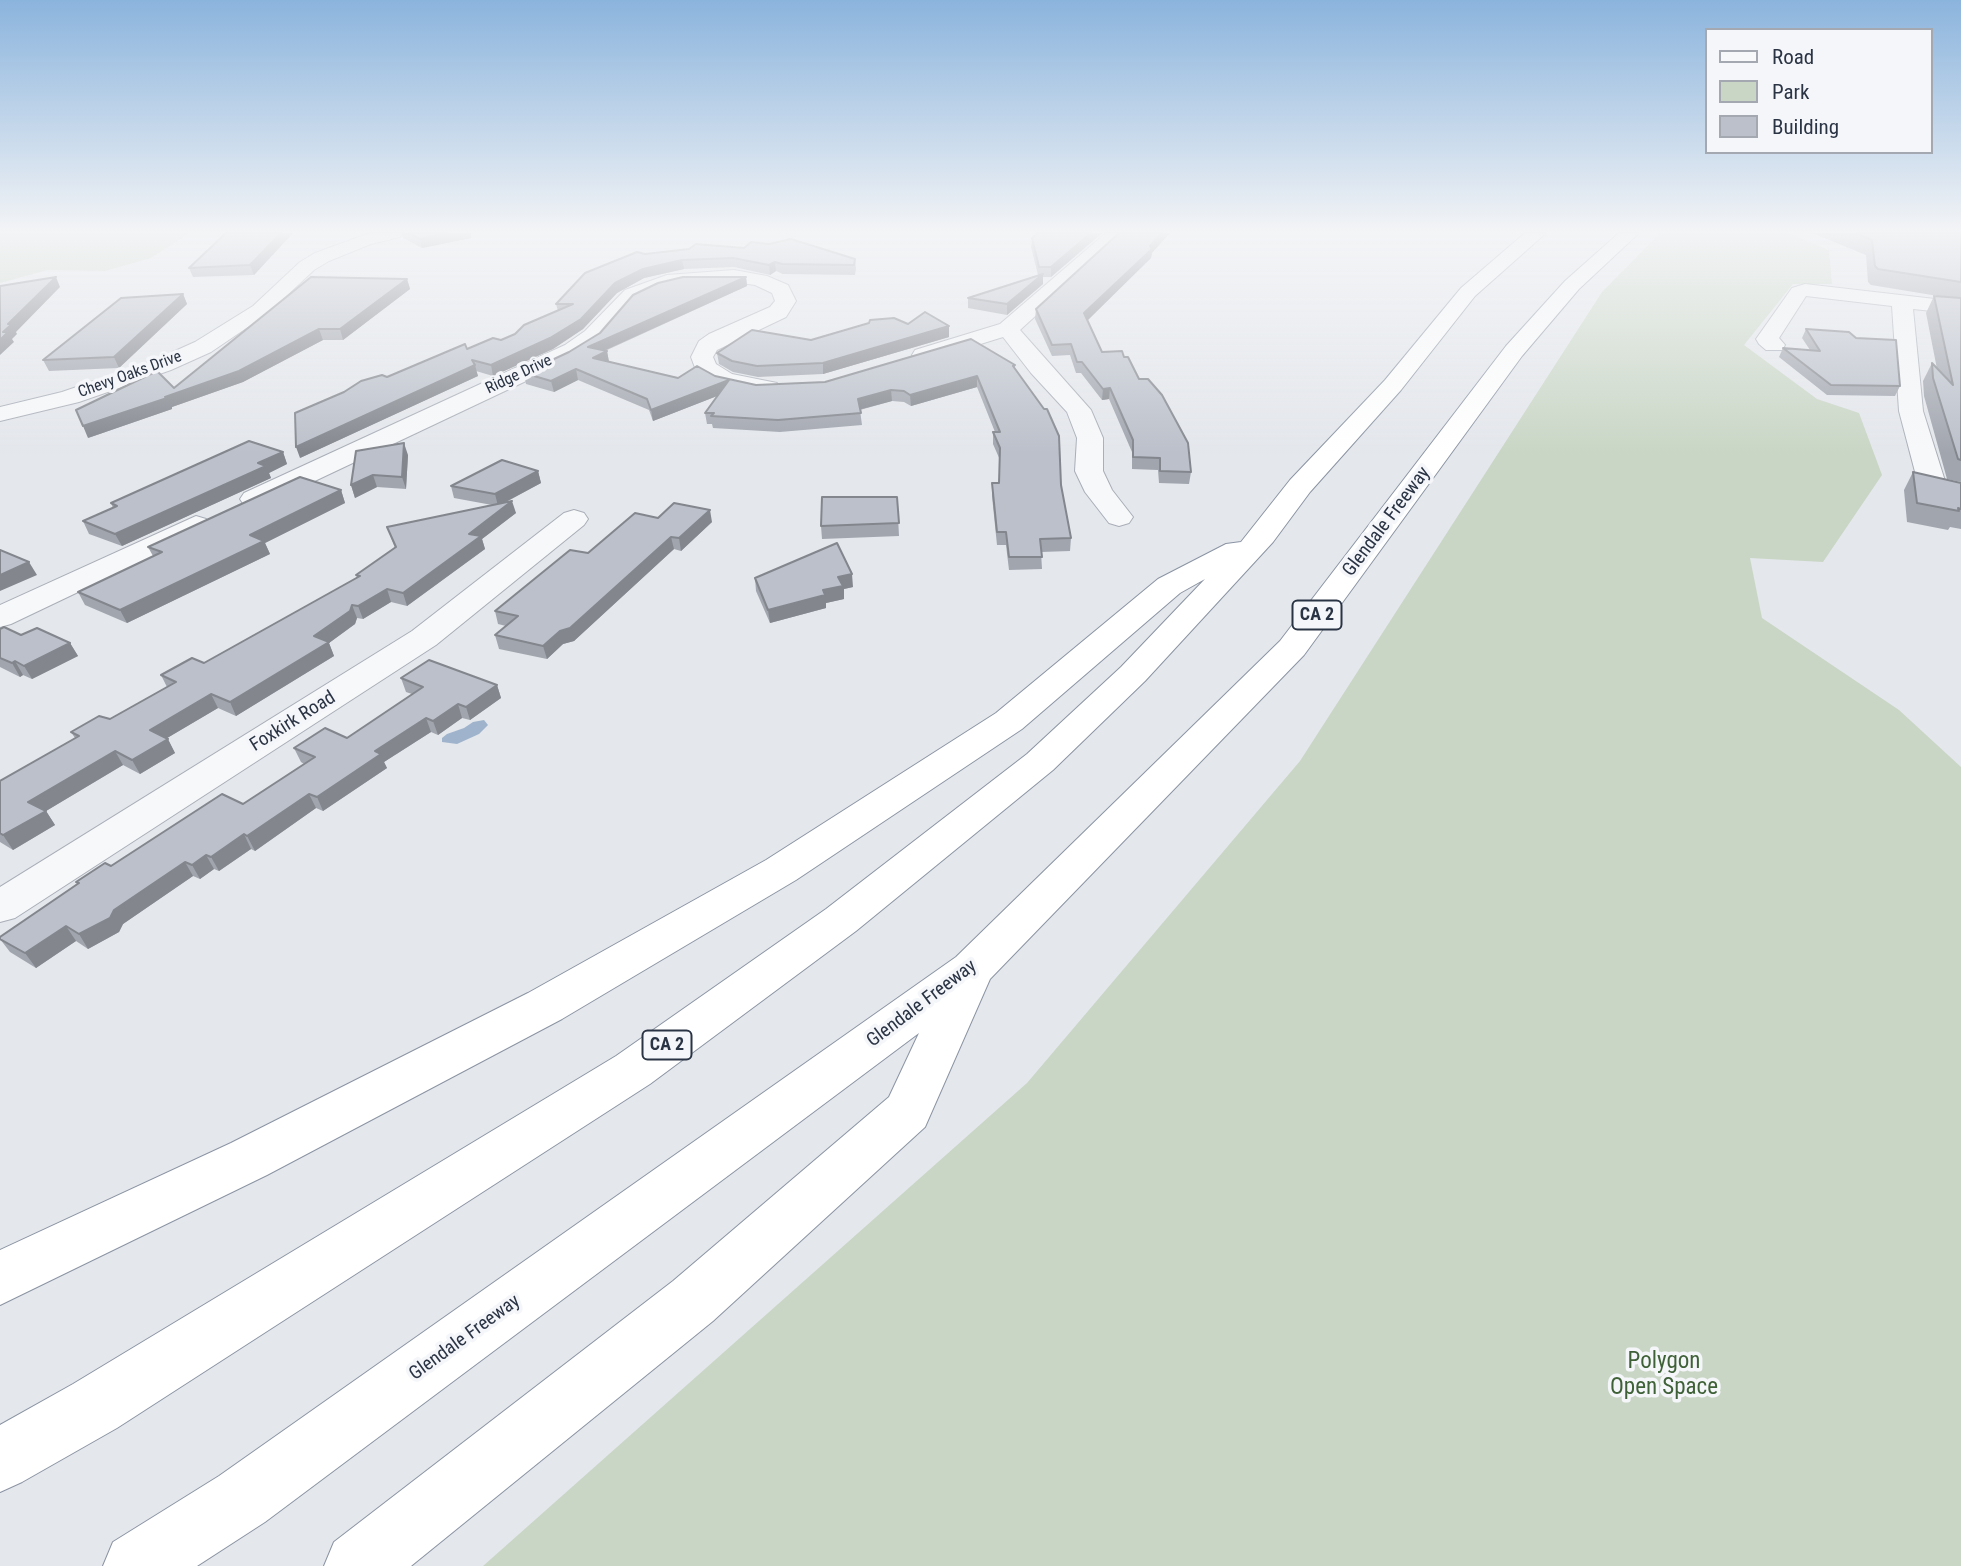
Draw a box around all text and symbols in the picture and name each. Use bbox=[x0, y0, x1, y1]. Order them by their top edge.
legend bbox=[1706, 28, 1933, 154]
text: Road bbox=[1772, 45, 1814, 69]
text: Park bbox=[1772, 80, 1809, 104]
text: Building bbox=[1772, 115, 1839, 139]
street label: Chevy Oaks Drive bbox=[76, 347, 184, 403]
street label: Ridge Drive bbox=[483, 351, 555, 399]
street label: Glendale Freeway bbox=[1338, 463, 1436, 581]
road number: CA 2 bbox=[1292, 600, 1342, 630]
street label: Foxkirk Road bbox=[246, 687, 340, 757]
street label: Glendale Freeway bbox=[863, 955, 981, 1053]
road number: CA 2 bbox=[642, 1030, 692, 1060]
street label: Glendale Freeway bbox=[405, 1290, 525, 1386]
park label: Polygon Open Space bbox=[1610, 1348, 1718, 1402]

